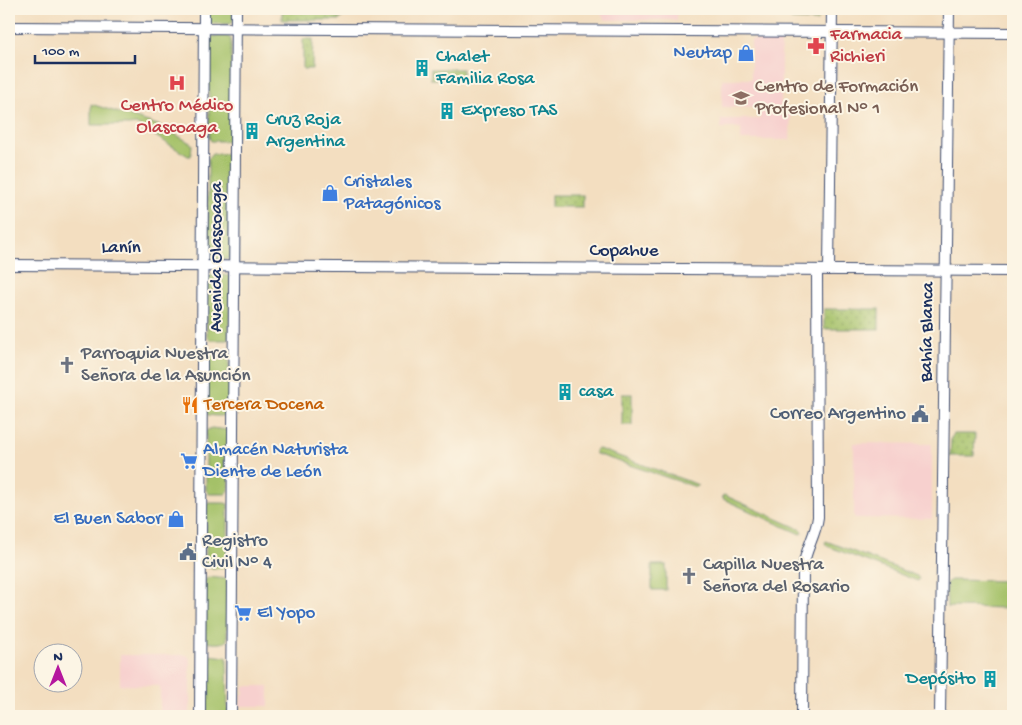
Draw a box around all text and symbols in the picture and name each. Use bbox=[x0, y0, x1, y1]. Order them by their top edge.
place label: Farmacia Richieri bbox=[829, 24, 904, 69]
scale bar bbox=[35, 32, 135, 64]
pharmacy icon: Farmacia Richieri bbox=[806, 36, 826, 56]
place label: Neutap bbox=[673, 42, 733, 65]
text: 100 m bbox=[41, 43, 80, 61]
shop icon: Neutap bbox=[736, 43, 756, 63]
place label: Chalet Familia Rosa bbox=[435, 46, 536, 91]
building icon: Chalet Familia Rosa bbox=[412, 58, 432, 78]
hospital icon: Centro Médico Olascoaga bbox=[167, 73, 187, 93]
place label: Centro de Formación Profesional N° 1 bbox=[754, 76, 918, 121]
school or university icon: Centro de Formación Profesional N° 1 bbox=[731, 88, 751, 108]
place label: Centro Médico Olascoaga bbox=[121, 95, 233, 140]
place label: Expreso TAS bbox=[461, 100, 558, 123]
building icon: Expreso TAS bbox=[437, 101, 457, 121]
place label: Cruz Roja Argentina bbox=[266, 109, 346, 154]
building icon: Cruz Roja Argentina bbox=[242, 121, 262, 141]
place label: Cristales Patagónicos bbox=[343, 171, 441, 216]
street label: Avenida Olascoaga bbox=[206, 180, 229, 332]
shop icon: Cristales Patagónicos bbox=[320, 183, 340, 203]
street label: Lanín bbox=[101, 237, 141, 260]
street label: Copahue bbox=[590, 240, 659, 263]
street label: Bahía Blanca bbox=[916, 280, 940, 383]
place label: Parroquia Nuestra Señora de la Asunción bbox=[80, 343, 251, 388]
church icon: Parroquia Nuestra Señora de la Asunción bbox=[57, 355, 77, 375]
place label: casa bbox=[579, 381, 615, 404]
building icon: casa bbox=[555, 382, 575, 402]
place label: Tercera Docena bbox=[203, 394, 325, 417]
restaurant icon: Tercera Docena bbox=[180, 395, 200, 415]
place label: Correo Argentino bbox=[770, 403, 906, 426]
public building icon: Correo Argentino bbox=[910, 404, 930, 424]
place label: Almacén Naturista Diente de León bbox=[201, 439, 349, 484]
supermarket icon: Almacén Naturista Diente de León bbox=[179, 451, 199, 471]
place label: El Buen Sabor bbox=[54, 508, 164, 531]
shop icon: El Buen Sabor bbox=[166, 509, 186, 529]
place label: Registro Civil N° 4 bbox=[202, 530, 272, 575]
public building icon: Registro Civil N° 4 bbox=[178, 542, 198, 562]
place label: Capilla Nuestra Señora del Rosario bbox=[703, 554, 850, 599]
church icon: Capilla Nuestra Señora del Rosario bbox=[679, 566, 699, 586]
place label: El Yopo bbox=[257, 602, 316, 625]
supermarket icon: El Yopo bbox=[233, 603, 253, 623]
north arrow bbox=[32, 642, 82, 692]
text: N bbox=[53, 649, 63, 666]
place label: Depósito bbox=[904, 668, 976, 691]
building icon: Depósito bbox=[980, 669, 1000, 689]

